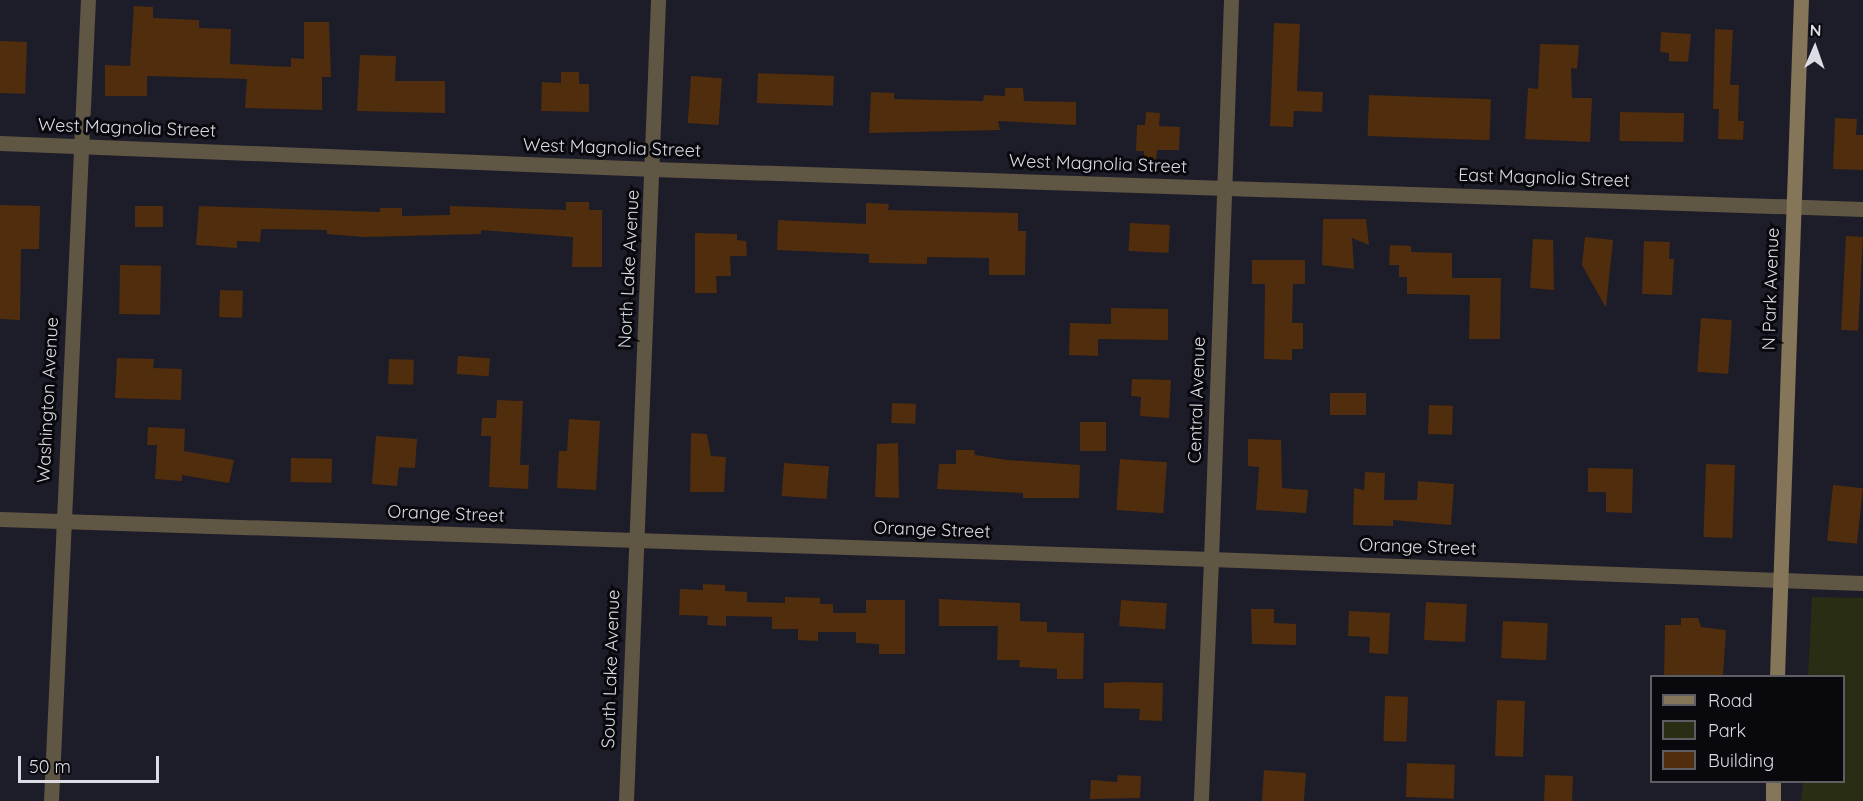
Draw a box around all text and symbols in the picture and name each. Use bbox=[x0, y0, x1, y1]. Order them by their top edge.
north arrow bbox=[1785, 18, 1845, 78]
text: N bbox=[1809, 20, 1822, 40]
street label: West Magnolia Street bbox=[38, 114, 216, 142]
street label: West Magnolia Street bbox=[523, 134, 701, 162]
street label: West Magnolia Street bbox=[1009, 150, 1187, 178]
street label: East Magnolia Street bbox=[1458, 164, 1630, 192]
street label: North Lake Avenue bbox=[614, 189, 644, 349]
street label: N Park Avenue bbox=[1758, 227, 1784, 351]
street label: Washington Avenue bbox=[33, 317, 63, 483]
street label: Central Avenue bbox=[1184, 336, 1210, 464]
street label: Orange Street bbox=[387, 501, 505, 527]
street label: Orange Street bbox=[873, 517, 991, 543]
street label: Orange Street bbox=[1359, 534, 1477, 560]
street label: South Lake Avenue bbox=[597, 589, 625, 749]
legend bbox=[1650, 675, 1845, 783]
text: Road bbox=[1708, 689, 1753, 712]
text: Park bbox=[1708, 719, 1746, 742]
scale bar bbox=[21, 744, 162, 782]
text: Building bbox=[1708, 749, 1774, 772]
text: 50 m bbox=[29, 755, 71, 778]

